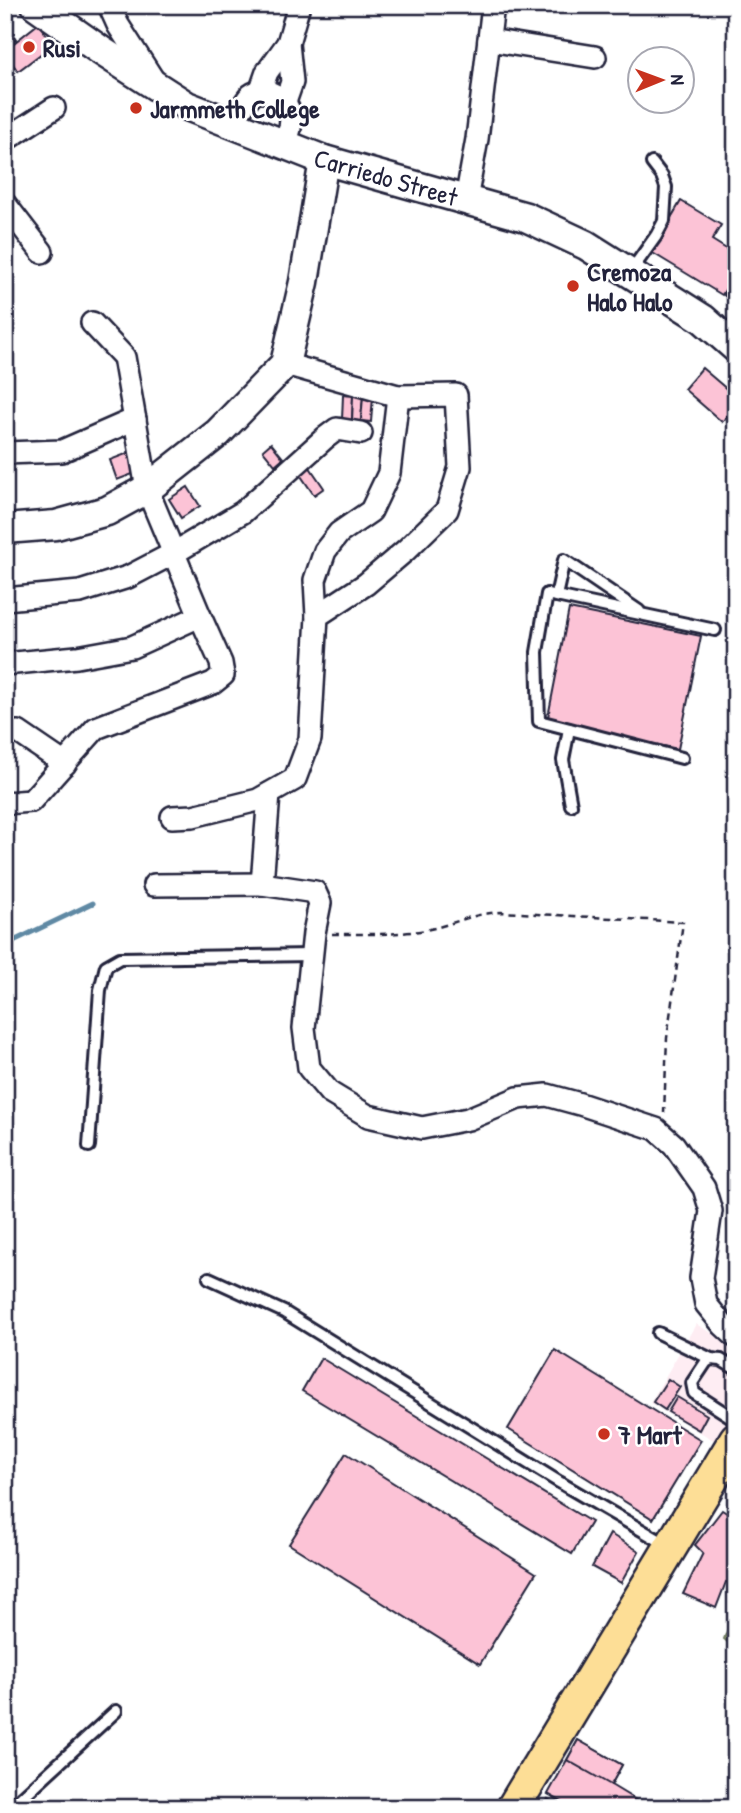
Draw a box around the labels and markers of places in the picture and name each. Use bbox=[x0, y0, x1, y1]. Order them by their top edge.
place label: Rusi bbox=[43, 30, 81, 65]
marker: Rusi bbox=[21, 39, 37, 55]
place label: Jarmmeth College bbox=[150, 91, 320, 127]
marker: Jarmmeth College bbox=[128, 100, 144, 116]
place label: Cremoza Halo Halo bbox=[587, 254, 673, 319]
marker: Cremoza Halo Halo bbox=[565, 278, 581, 294]
place label: 7 Mart bbox=[617, 1417, 683, 1452]
marker: 7 Mart bbox=[596, 1426, 612, 1442]

